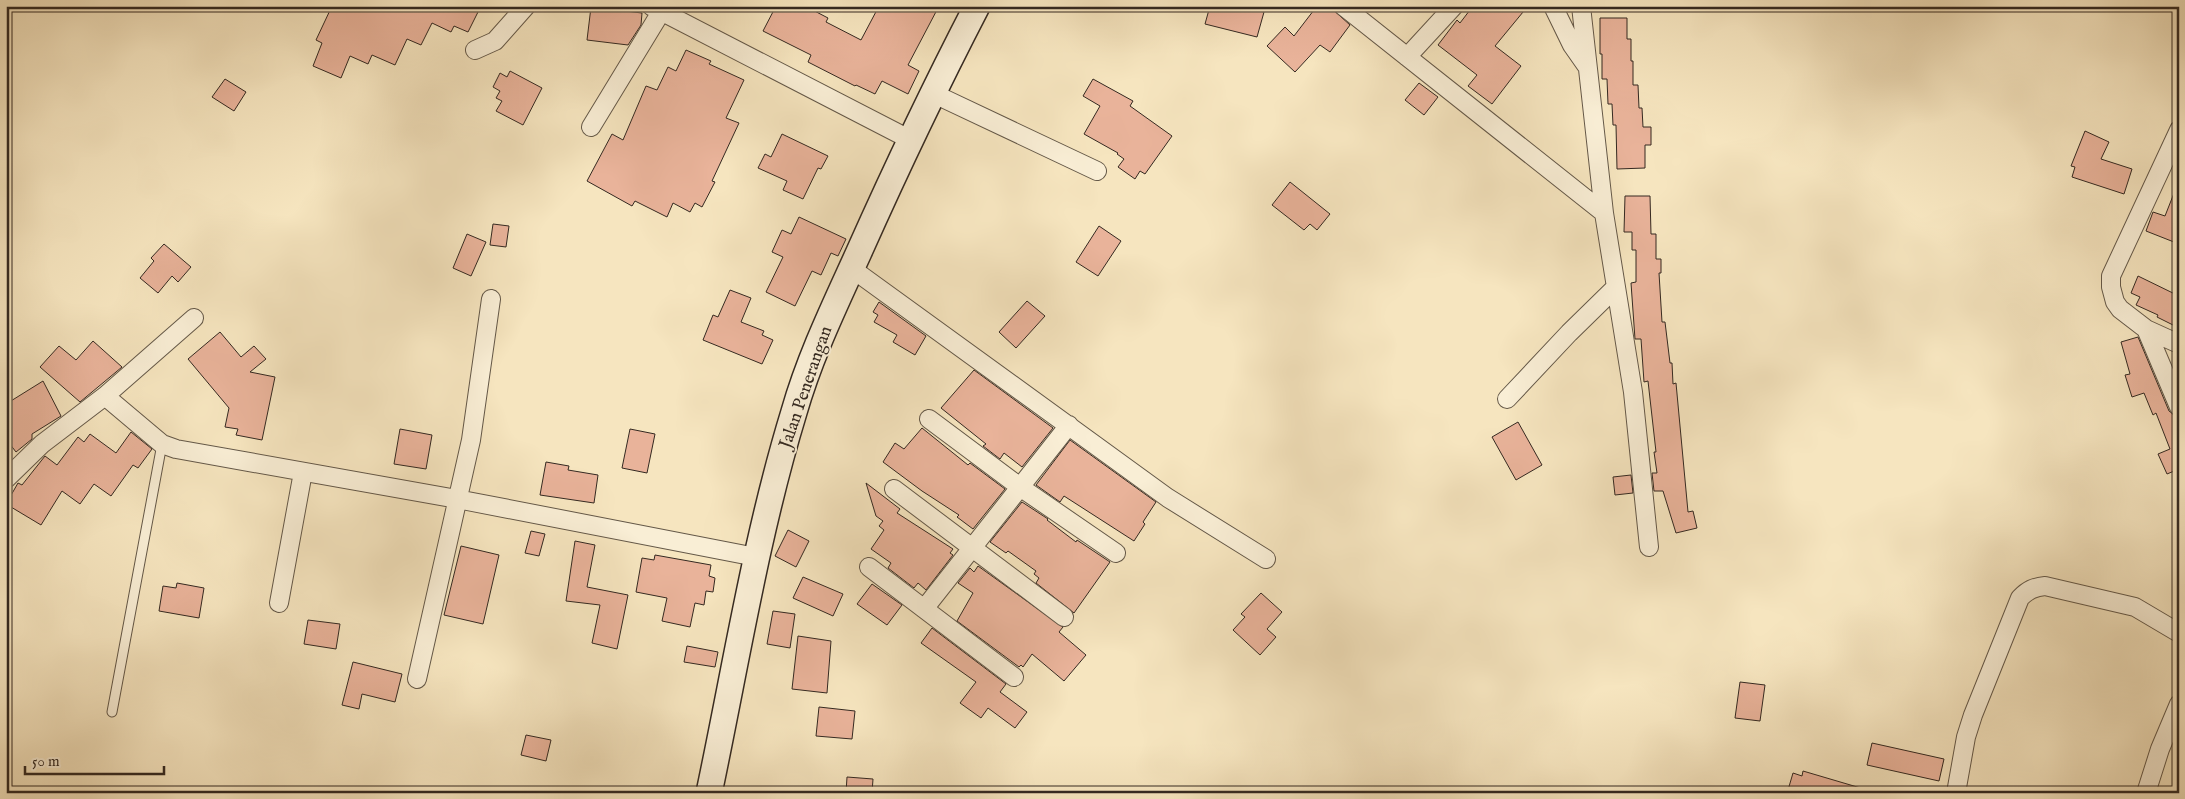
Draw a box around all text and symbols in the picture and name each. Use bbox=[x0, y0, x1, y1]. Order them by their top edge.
street label: Jalan Penerangan bbox=[774, 323, 838, 454]
scale bar bbox=[25, 744, 164, 776]
text: 50 m bbox=[32, 752, 60, 771]

